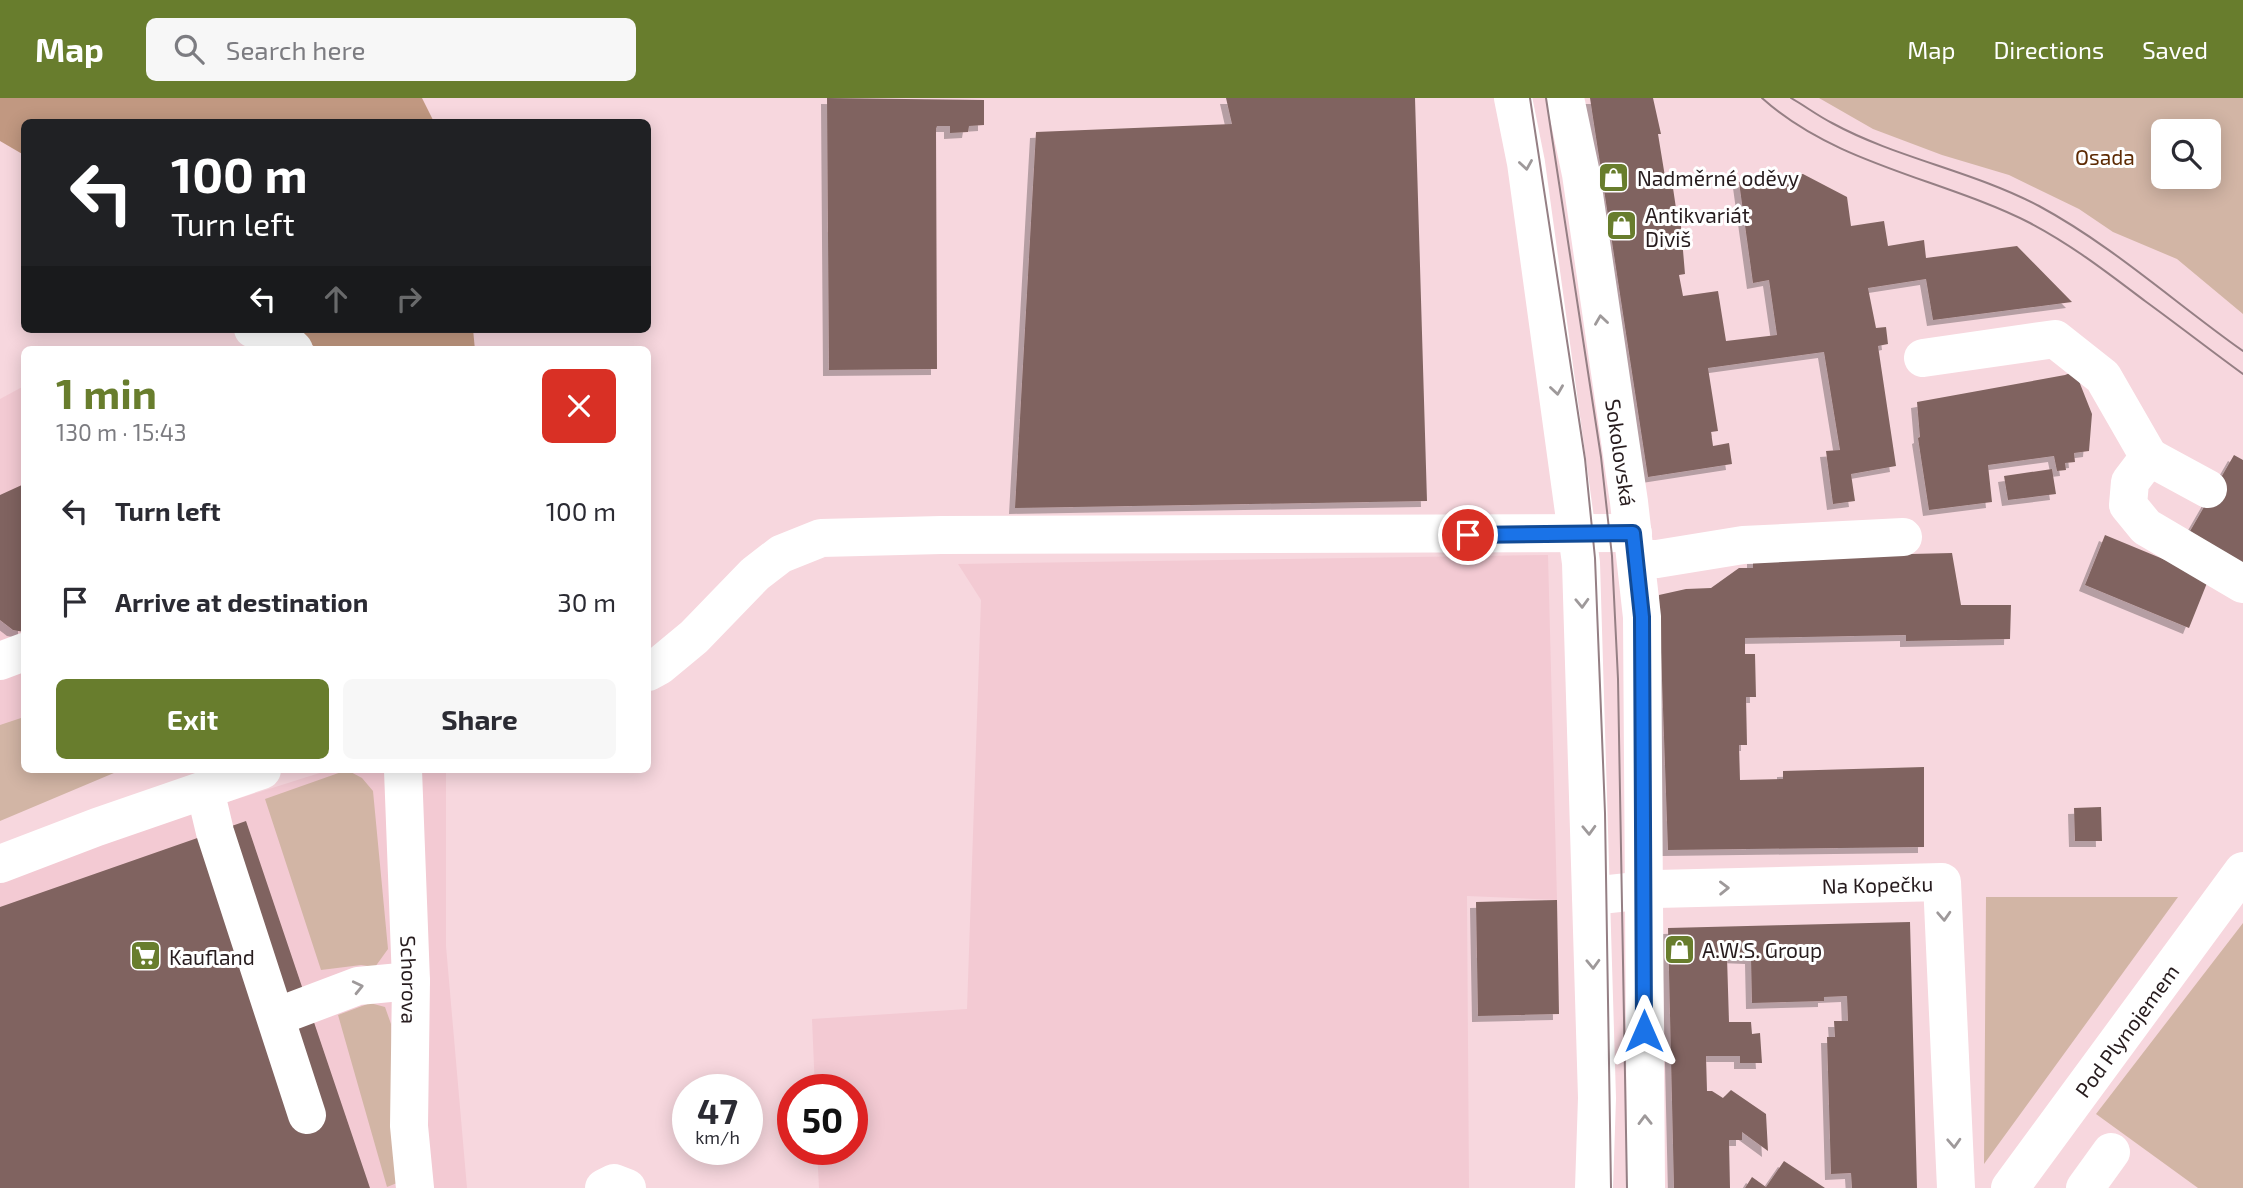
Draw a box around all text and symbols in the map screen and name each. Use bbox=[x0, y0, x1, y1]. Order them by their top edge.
search box bbox=[146, 18, 636, 81]
text: Map bbox=[35, 29, 104, 69]
icon: search bbox=[170, 30, 208, 68]
text: Search here bbox=[226, 34, 365, 65]
text: Map bbox=[1907, 35, 1955, 64]
text: Directions bbox=[1993, 35, 2104, 64]
text: Saved bbox=[2142, 35, 2208, 64]
map controls bbox=[2151, 119, 2221, 189]
button: search bbox=[2151, 119, 2221, 189]
text: 100 m bbox=[171, 144, 308, 203]
park label: Osada bbox=[2075, 144, 2135, 169]
icon: left bbox=[56, 147, 147, 238]
one-way arrow bbox=[1518, 159, 1533, 171]
shop icon: Nadměrné oděvy bbox=[1597, 160, 1631, 194]
place label: Nadměrné oděvy bbox=[1637, 165, 1799, 190]
place label: Antikvariát Diviš bbox=[1645, 202, 1750, 251]
text: Turn left bbox=[171, 204, 295, 242]
shop icon: Antikvariát Diviš bbox=[1605, 209, 1639, 243]
icon: left bbox=[244, 280, 282, 318]
icon: ahead bbox=[317, 280, 355, 318]
icon: right bbox=[390, 280, 428, 318]
one-way arrow bbox=[1594, 314, 1609, 326]
text: 1 min bbox=[56, 367, 157, 417]
button: close bbox=[542, 369, 616, 443]
one-way arrow bbox=[1550, 384, 1565, 396]
street label: Sokolovská bbox=[1602, 397, 1642, 508]
text: 130 m · 15:43 bbox=[56, 418, 187, 446]
icon: left bbox=[56, 492, 94, 530]
text: Turn left bbox=[115, 495, 221, 526]
text: 100 m bbox=[546, 495, 616, 526]
pin bbox=[1438, 505, 1498, 565]
icon: arrive bbox=[1449, 516, 1487, 554]
icon: arrive bbox=[56, 583, 94, 621]
text: Arrive at destination bbox=[115, 586, 368, 617]
text: 30 m bbox=[557, 586, 616, 617]
one-way arrow bbox=[1574, 597, 1589, 608]
button: Exit bbox=[56, 679, 329, 759]
button: Share bbox=[343, 679, 616, 759]
one-way arrow bbox=[1582, 825, 1597, 836]
street label: Na Kopečku bbox=[1821, 870, 1934, 897]
one-way arrow bbox=[1719, 880, 1730, 895]
one-way arrow bbox=[1936, 911, 1951, 922]
shop icon: A.W.S. Group bbox=[1662, 932, 1696, 966]
street label: Schorova bbox=[397, 935, 424, 1024]
place label: A.W.S. Group bbox=[1702, 937, 1822, 962]
supermarket icon: Kaufland bbox=[129, 939, 163, 973]
place label: Kaufland bbox=[169, 944, 255, 969]
one-way arrow bbox=[1586, 959, 1601, 970]
street label: Pod Plynojemem bbox=[2069, 959, 2183, 1102]
one-way arrow bbox=[352, 981, 364, 996]
position arrow bbox=[1607, 994, 1681, 1068]
speed limit sign: 50 bbox=[777, 1074, 868, 1165]
text: 47 bbox=[697, 1089, 738, 1131]
one-way arrow bbox=[1637, 1114, 1653, 1125]
text: km/h bbox=[695, 1126, 740, 1148]
one-way arrow bbox=[1947, 1138, 1962, 1149]

